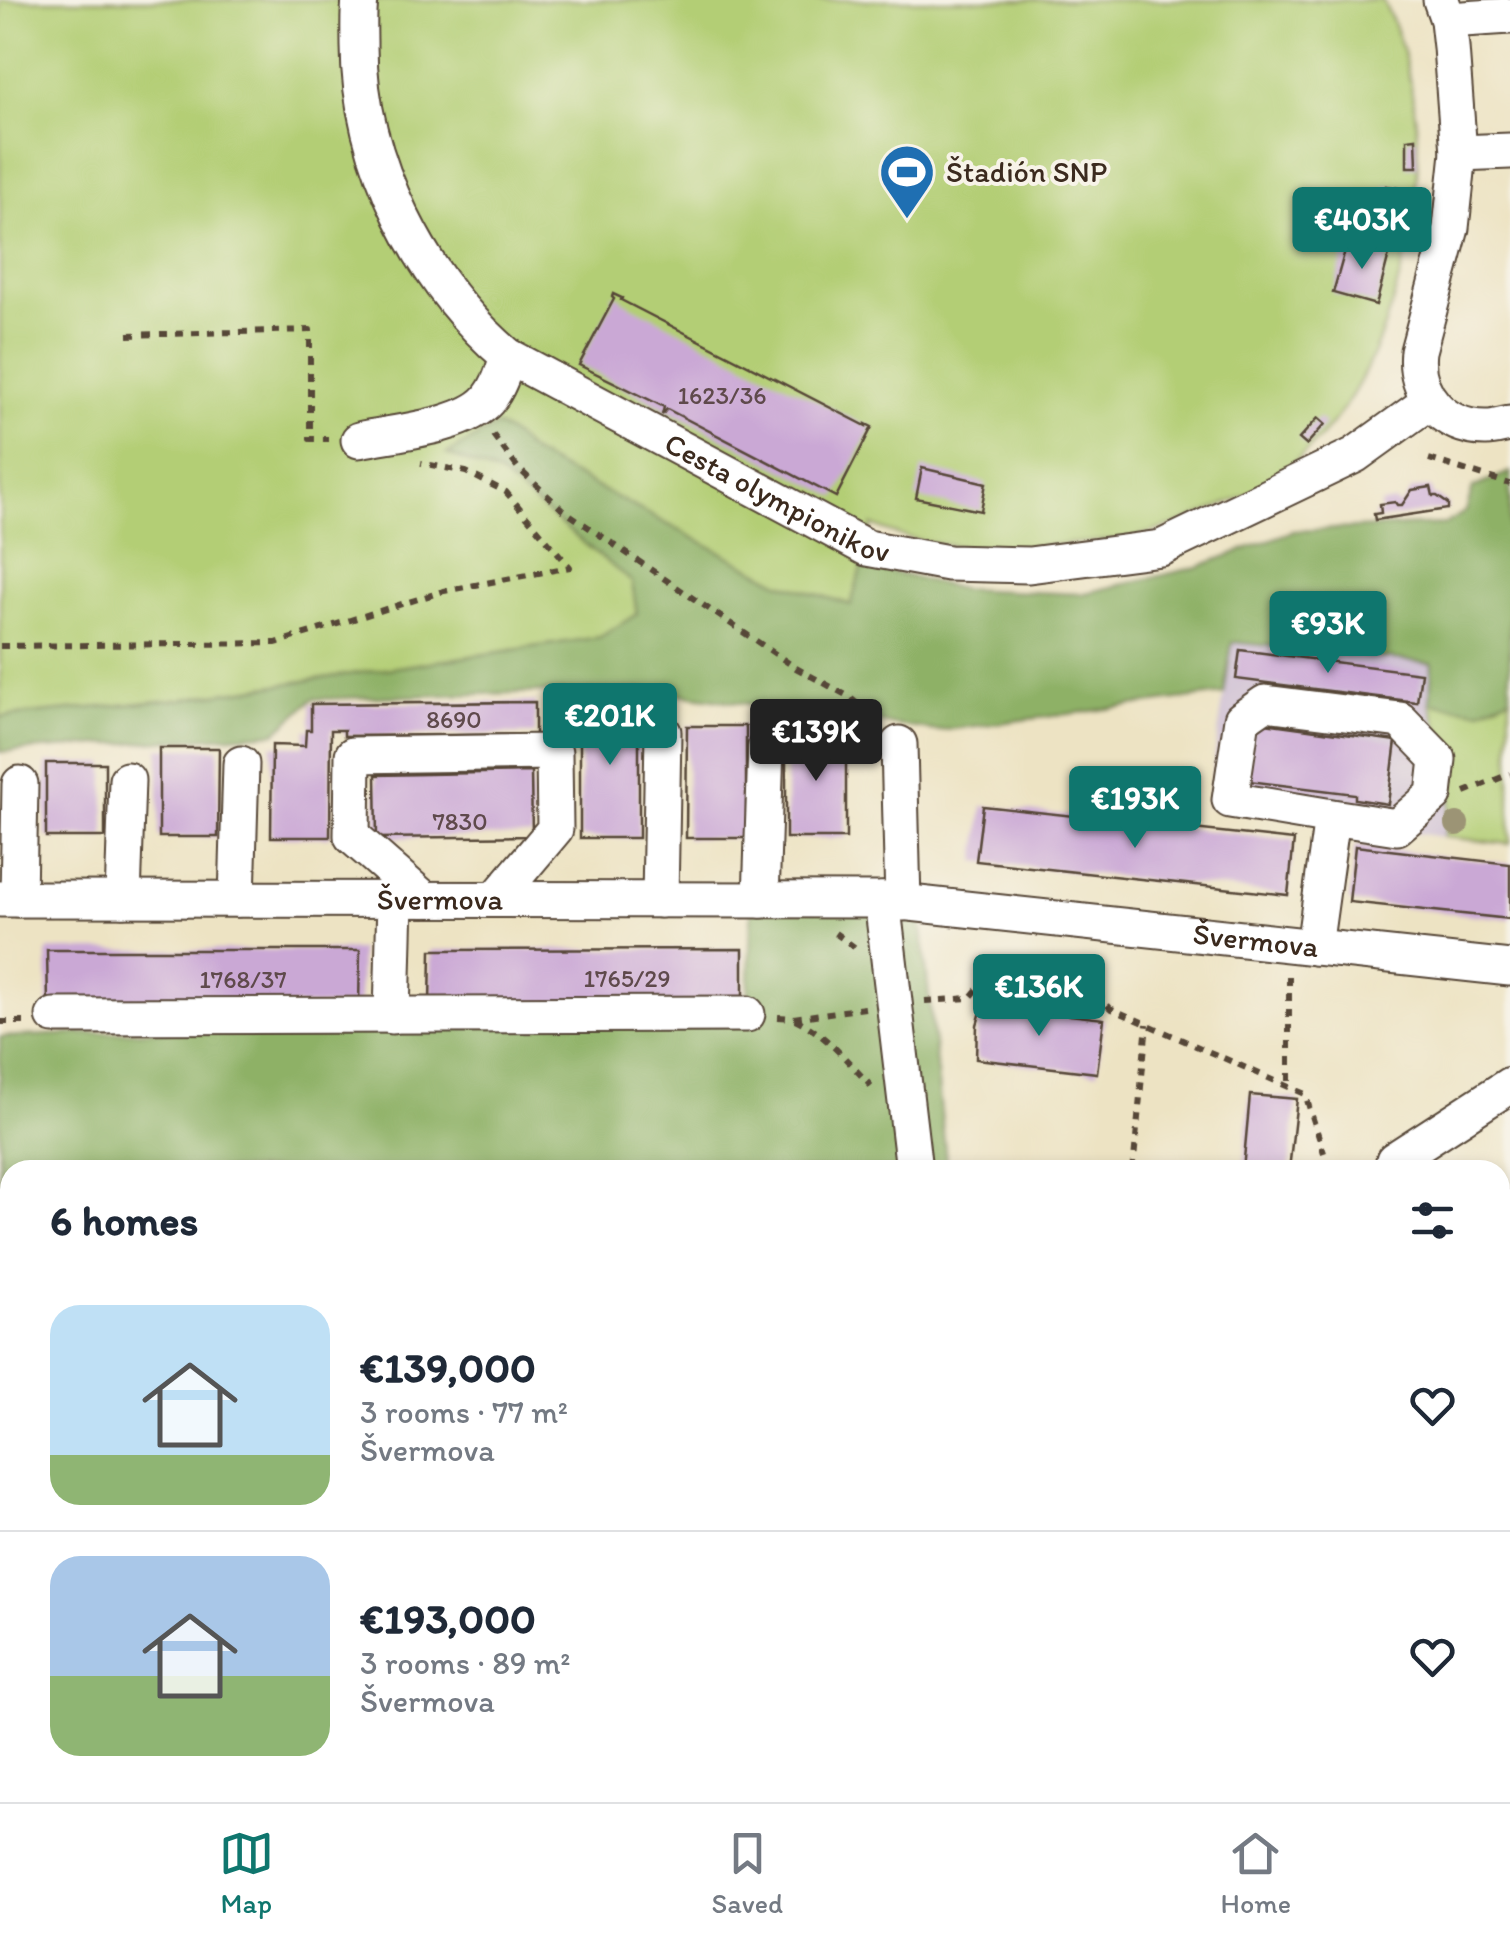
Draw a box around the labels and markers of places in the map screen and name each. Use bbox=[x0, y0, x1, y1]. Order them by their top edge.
sports icon: Štadión SNP bbox=[877, 142, 937, 221]
place label: Štadión SNP bbox=[946, 153, 1107, 190]
pin: €403K bbox=[1292, 187, 1432, 272]
pin: €93K bbox=[1269, 591, 1387, 676]
pin: €201K bbox=[540, 683, 680, 768]
pin: €139K bbox=[746, 699, 886, 784]
pin: €193K bbox=[1065, 766, 1205, 851]
pin: €136K bbox=[969, 954, 1109, 1039]

